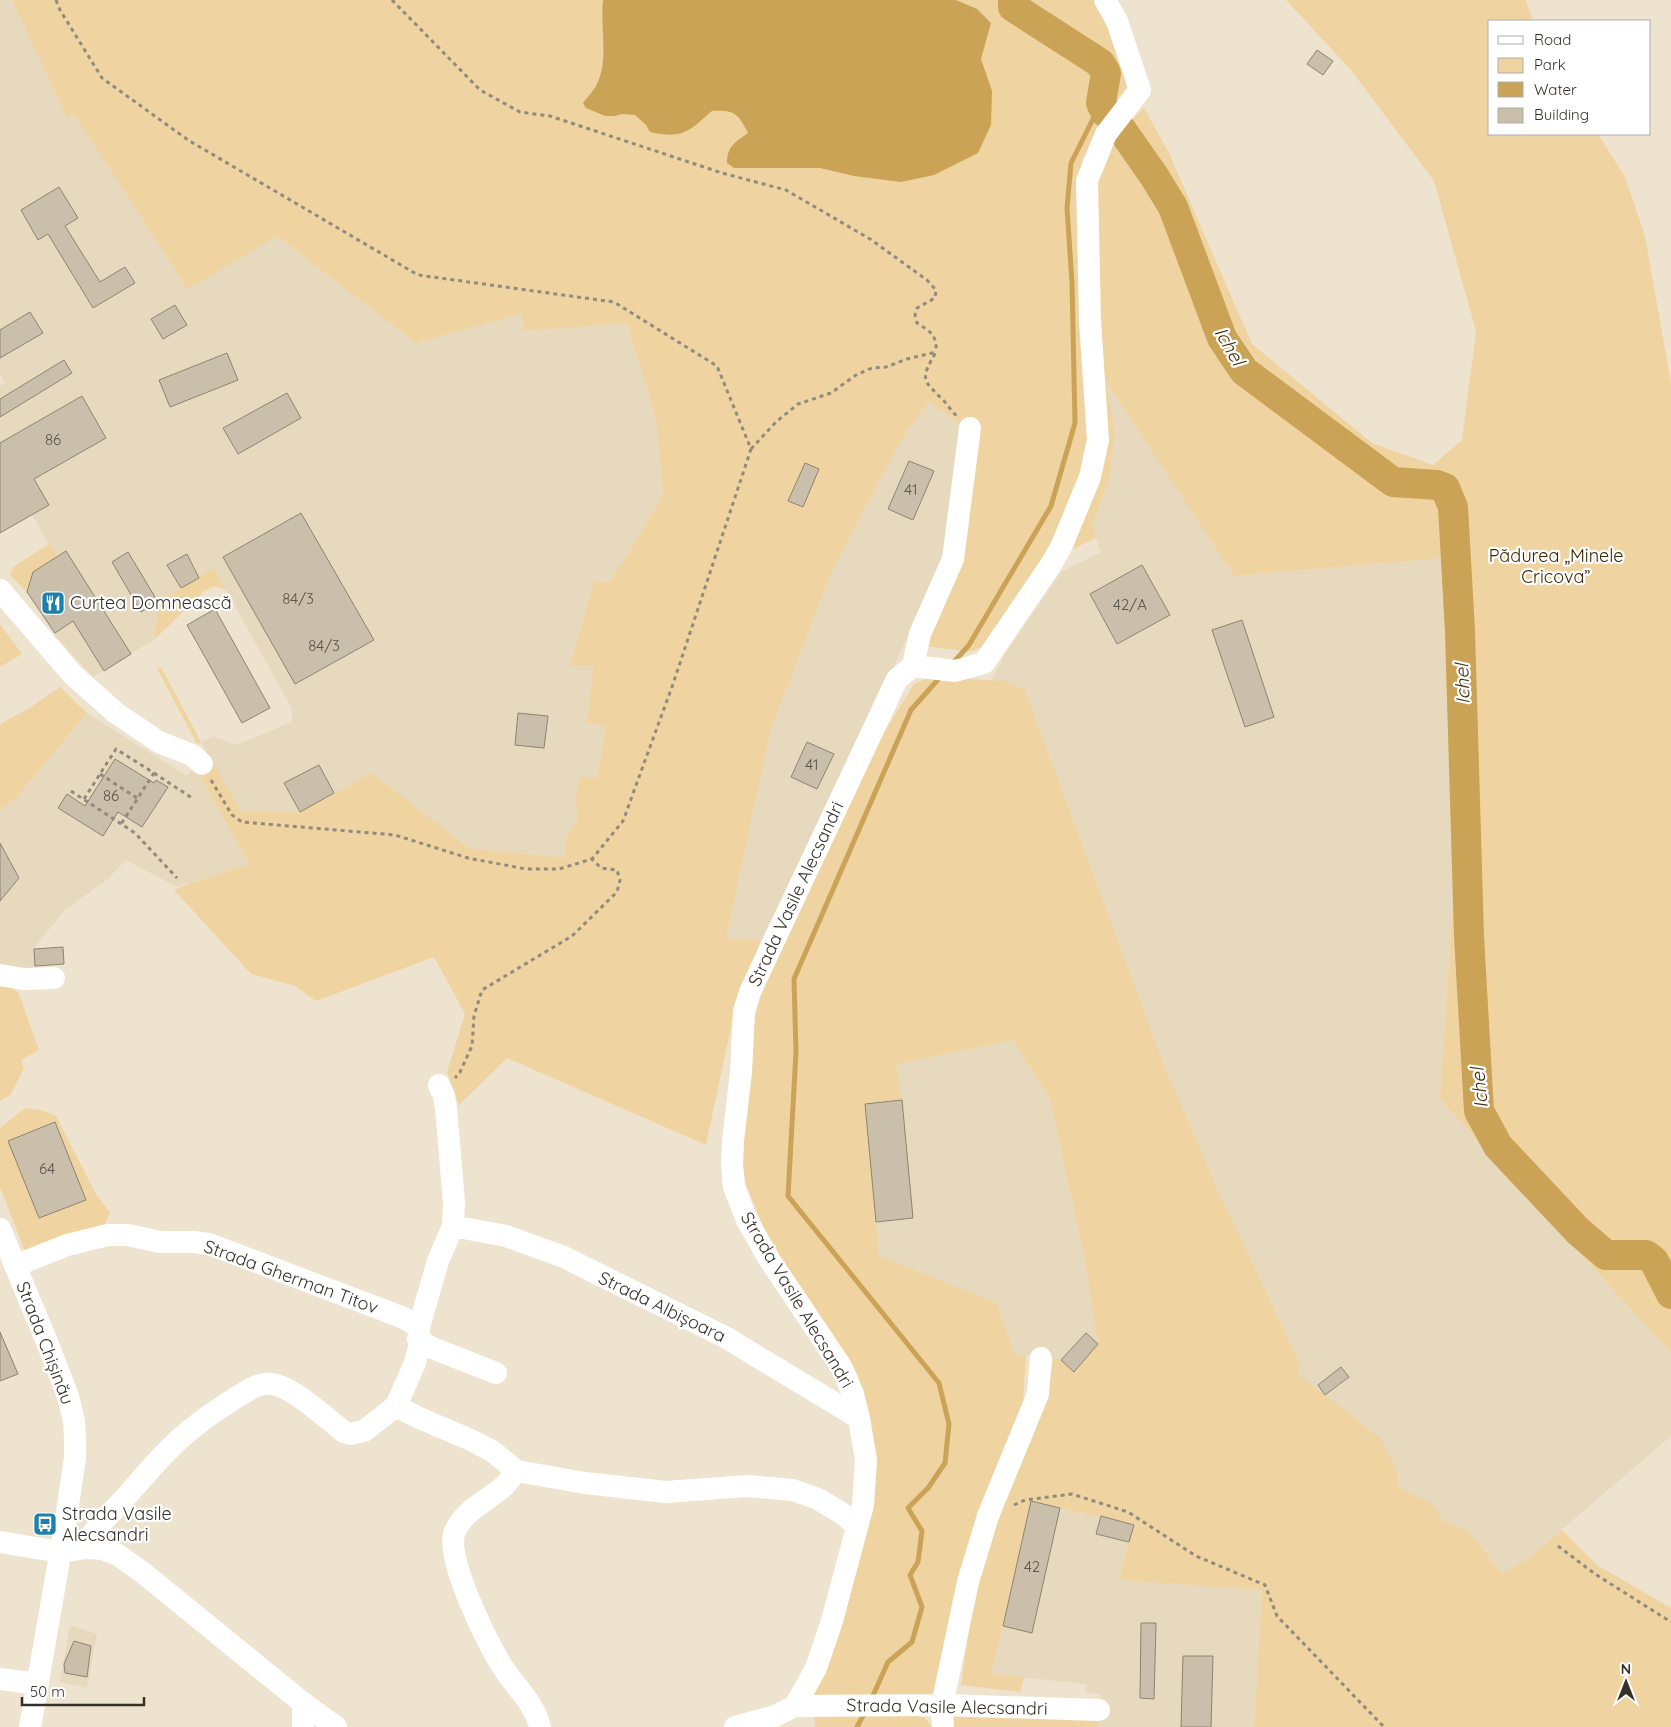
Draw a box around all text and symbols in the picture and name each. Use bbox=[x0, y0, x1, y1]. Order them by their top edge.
legend bbox=[1488, 20, 1651, 135]
text: Road bbox=[1534, 30, 1571, 49]
text: Park bbox=[1534, 55, 1566, 74]
text: Water bbox=[1534, 80, 1577, 99]
text: Building bbox=[1534, 105, 1589, 124]
water label: Ichel bbox=[1209, 322, 1252, 372]
house number: 86 bbox=[45, 430, 61, 449]
house number: 41 bbox=[904, 480, 918, 499]
park label: Pădurea „Minele Cricova” bbox=[1489, 544, 1623, 588]
house number: 84/3 bbox=[282, 589, 314, 608]
restaurant icon: Curtea Domnească bbox=[40, 590, 66, 616]
place label: Curtea Domnească bbox=[70, 591, 232, 614]
house number: 42/A bbox=[1113, 595, 1147, 614]
house number: 84/3 bbox=[308, 636, 340, 655]
water label: Ichel bbox=[1449, 661, 1475, 705]
house number: 41 bbox=[805, 755, 819, 774]
house number: 86 bbox=[103, 786, 119, 805]
street label: Strada Vasile Alecsandri bbox=[743, 798, 848, 990]
water label: Ichel bbox=[1465, 1064, 1493, 1109]
house number: 64 bbox=[39, 1159, 55, 1178]
street label: Strada Vasile Alecsandri bbox=[736, 1208, 859, 1392]
street label: Strada Gherman Titov bbox=[201, 1234, 382, 1319]
street label: Strada Albișoara bbox=[595, 1266, 730, 1347]
street label: Strada Chișinău bbox=[11, 1278, 80, 1408]
place label: Strada Vasile Alecsandri bbox=[62, 1502, 172, 1546]
bus stop icon: Strada Vasile Alecsandri bbox=[32, 1511, 58, 1537]
house number: 42 bbox=[1024, 1557, 1040, 1576]
north arrow bbox=[1601, 1657, 1651, 1707]
text: N bbox=[1621, 1660, 1631, 1678]
scale bar bbox=[22, 1674, 145, 1706]
text: 50 m bbox=[30, 1682, 65, 1701]
street label: Strada Vasile Alecsandri bbox=[846, 1693, 1048, 1720]

